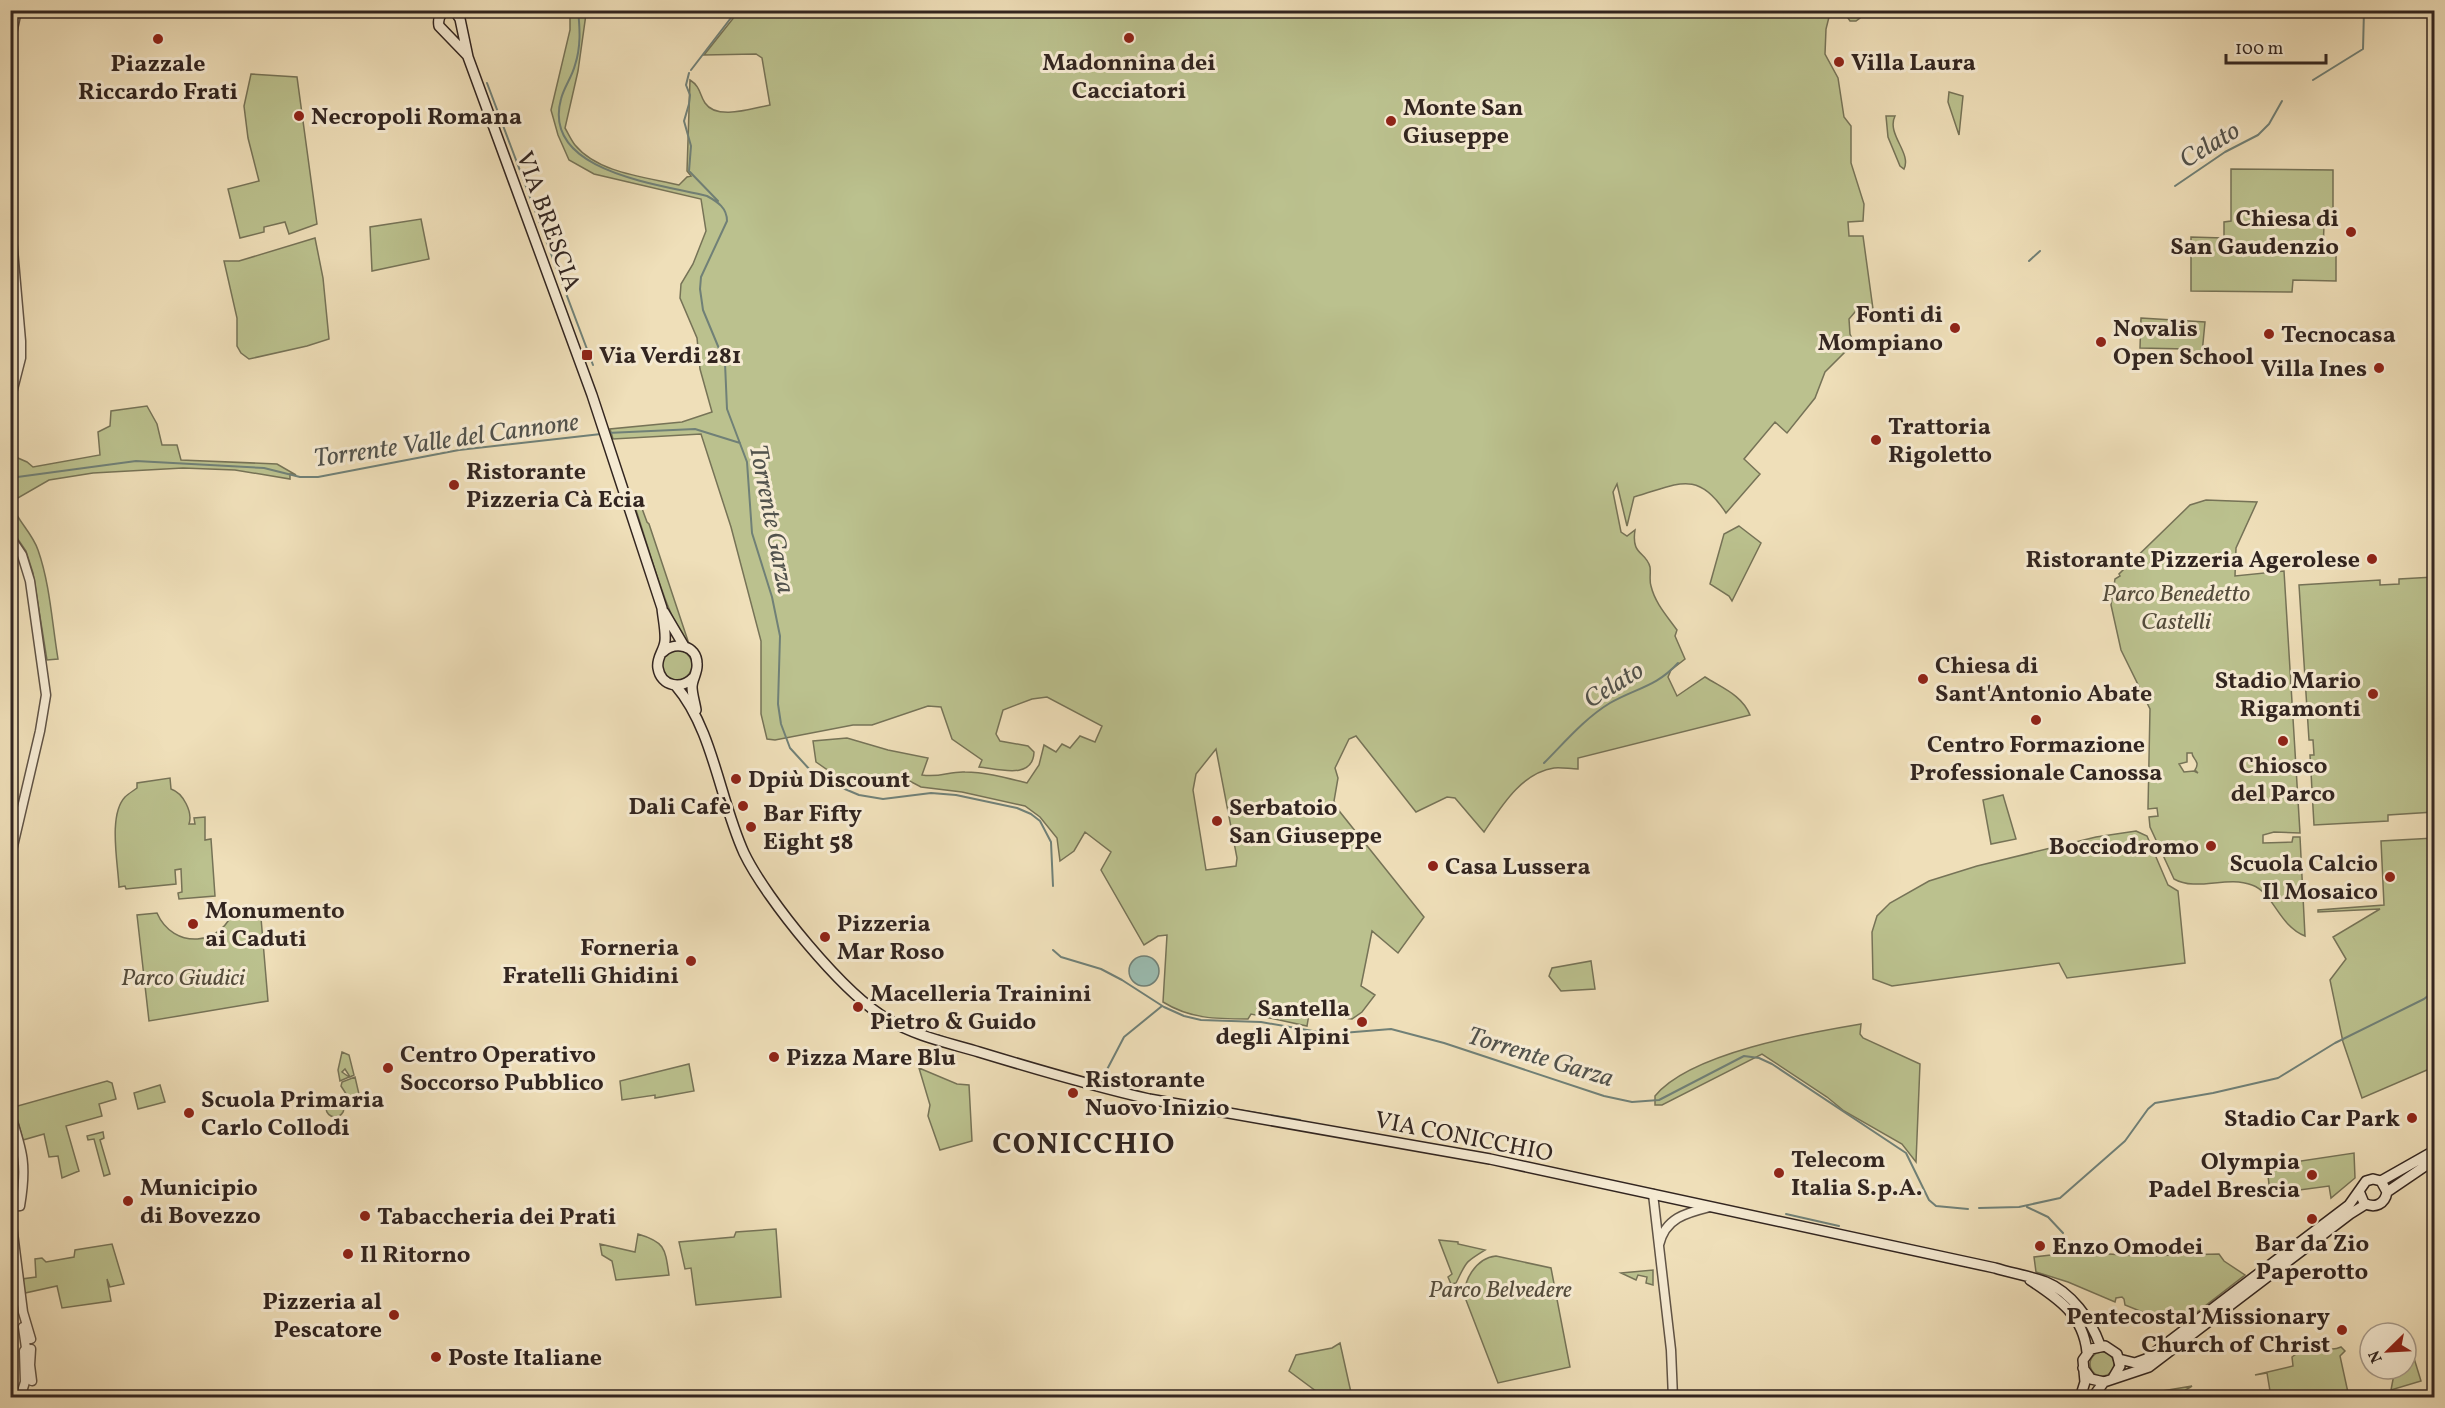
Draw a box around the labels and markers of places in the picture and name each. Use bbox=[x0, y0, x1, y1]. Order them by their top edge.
marker: Madonnina dei Cacciatori bbox=[1122, 31, 1136, 45]
marker: Piazzale Riccardo Frati bbox=[151, 32, 165, 46]
place label: Madonnina dei Cacciatori bbox=[1042, 47, 1216, 109]
place label: Villa Laura bbox=[1851, 47, 1976, 81]
place label: Piazzale Riccardo Frati bbox=[78, 48, 238, 110]
marker: Villa Laura bbox=[1832, 55, 1846, 69]
place label: Monte San Giuseppe bbox=[1403, 92, 1523, 154]
place label: Necropoli Romana bbox=[311, 101, 522, 135]
marker: Necropoli Romana bbox=[292, 109, 306, 123]
marker: Monte San Giuseppe bbox=[1384, 114, 1398, 128]
place label: Chiesa di San Gaudenzio bbox=[2170, 203, 2339, 265]
marker: Chiesa di San Gaudenzio bbox=[2344, 225, 2358, 239]
place label: Fonti di Mompiano bbox=[1818, 299, 1943, 361]
place label: Novalis Open School bbox=[2113, 313, 2254, 375]
place label: Tecnocasa bbox=[2281, 319, 2396, 353]
marker: Fonti di Mompiano bbox=[1948, 321, 1962, 335]
marker: Tecnocasa bbox=[2262, 327, 2276, 341]
marker: Novalis Open School bbox=[2094, 335, 2108, 349]
place label: Via Verdi 281 bbox=[599, 340, 741, 374]
marker: Via Verdi 281 bbox=[580, 348, 594, 362]
place label: Villa Ines bbox=[2261, 353, 2367, 387]
marker: Villa Ines bbox=[2372, 361, 2386, 375]
place label: Trattoria Rigoletto bbox=[1888, 411, 1992, 473]
marker: Trattoria Rigoletto bbox=[1869, 433, 1883, 447]
place label: Ristorante Pizzeria Cà Ecia bbox=[466, 456, 645, 518]
marker: Ristorante Pizzeria Cà Ecia bbox=[447, 478, 461, 492]
place label: Ristorante Pizzeria Agerolese bbox=[2026, 544, 2360, 578]
marker: Ristorante Pizzeria Agerolese bbox=[2365, 552, 2379, 566]
place label: Chiesa di Sant'Antonio Abate bbox=[1935, 650, 2152, 712]
place label: Stadio Mario Rigamonti bbox=[2215, 665, 2361, 727]
marker: Chiesa di Sant'Antonio Abate bbox=[1916, 672, 1930, 686]
marker: Stadio Mario Rigamonti bbox=[2366, 687, 2380, 701]
marker: Centro Formazione Professionale Canossa bbox=[2029, 713, 2043, 727]
place label: Centro Formazione Professionale Canossa bbox=[1910, 729, 2162, 791]
marker: Chiosco del Parco bbox=[2276, 734, 2290, 748]
place label: Chiosco del Parco bbox=[2231, 750, 2335, 812]
place label: Dpiù Discount bbox=[748, 764, 910, 798]
marker: Dpiù Discount bbox=[729, 772, 743, 786]
place label: Dali Cafè bbox=[628, 791, 731, 825]
place label: Serbatoio San Giuseppe bbox=[1229, 792, 1382, 854]
place label: Bar Fifty Eight 58 bbox=[763, 798, 863, 860]
marker: Dali Cafè bbox=[736, 799, 750, 813]
marker: Serbatoio San Giuseppe bbox=[1210, 814, 1224, 828]
marker: Bar Fifty Eight 58 bbox=[744, 820, 758, 834]
place label: Bocciodromo bbox=[2049, 831, 2199, 865]
marker: Bocciodromo bbox=[2204, 839, 2218, 853]
place label: Scuola Calcio Il Mosaico bbox=[2229, 848, 2378, 910]
place label: Casa Lussera bbox=[1445, 851, 1591, 885]
marker: Casa Lussera bbox=[1426, 859, 1440, 873]
marker: Scuola Calcio Il Mosaico bbox=[2383, 870, 2397, 884]
place label: Monumento ai Caduti bbox=[205, 895, 345, 957]
place label: Pizzeria Mar Roso bbox=[837, 908, 944, 970]
marker: Monumento ai Caduti bbox=[186, 917, 200, 931]
marker: Pizzeria Mar Roso bbox=[818, 930, 832, 944]
place label: Forneria Fratelli Ghidini bbox=[503, 932, 679, 994]
marker: Forneria Fratelli Ghidini bbox=[684, 954, 698, 968]
place label: Macelleria Trainini Pietro & Guido bbox=[870, 978, 1091, 1040]
place label: Santella degli Alpini bbox=[1216, 993, 1350, 1055]
marker: Macelleria Trainini Pietro & Guido bbox=[851, 1000, 865, 1014]
marker: Santella degli Alpini bbox=[1355, 1015, 1369, 1029]
place label: Centro Operativo Soccorso Pubblico bbox=[400, 1039, 604, 1101]
place label: Pizza Mare Blu bbox=[786, 1042, 956, 1076]
marker: Pizza Mare Blu bbox=[767, 1050, 781, 1064]
marker: Centro Operativo Soccorso Pubblico bbox=[381, 1061, 395, 1075]
place label: Ristorante Nuovo Inizio bbox=[1085, 1064, 1229, 1126]
place label: Scuola Primaria Carlo Collodi bbox=[201, 1084, 384, 1146]
marker: Ristorante Nuovo Inizio bbox=[1066, 1086, 1080, 1100]
place label: Stadio Car Park bbox=[2224, 1103, 2400, 1137]
marker: Scuola Primaria Carlo Collodi bbox=[182, 1106, 196, 1120]
marker: Stadio Car Park bbox=[2405, 1111, 2419, 1125]
place label: Telecom Italia S.p.A. bbox=[1791, 1144, 1923, 1206]
place label: Olympia Padel Brescia bbox=[2148, 1146, 2300, 1208]
marker: Telecom Italia S.p.A. bbox=[1772, 1166, 1786, 1180]
marker: Olympia Padel Brescia bbox=[2305, 1168, 2319, 1182]
place label: Municipio di Bovezzo bbox=[140, 1172, 261, 1234]
marker: Municipio di Bovezzo bbox=[121, 1194, 135, 1208]
place label: Tabaccheria dei Prati bbox=[377, 1201, 616, 1235]
marker: Tabaccheria dei Prati bbox=[358, 1209, 372, 1223]
marker: Bar da Zio Paperotto bbox=[2305, 1212, 2319, 1226]
place label: Bar da Zio Paperotto bbox=[2255, 1228, 2369, 1290]
place label: Enzo Omodei bbox=[2052, 1231, 2203, 1265]
place label: Il Ritorno bbox=[360, 1239, 471, 1273]
marker: Enzo Omodei bbox=[2033, 1239, 2047, 1253]
marker: Il Ritorno bbox=[341, 1247, 355, 1261]
place label: Pizzeria al Pescatore bbox=[262, 1286, 382, 1348]
place label: Pentecostal Missionary Church of Christ bbox=[2066, 1301, 2331, 1363]
marker: Pizzeria al Pescatore bbox=[387, 1308, 401, 1322]
marker: Pentecostal Missionary Church of Christ bbox=[2335, 1323, 2349, 1337]
place label: Poste Italiane bbox=[448, 1342, 602, 1376]
marker: Poste Italiane bbox=[429, 1350, 443, 1364]

